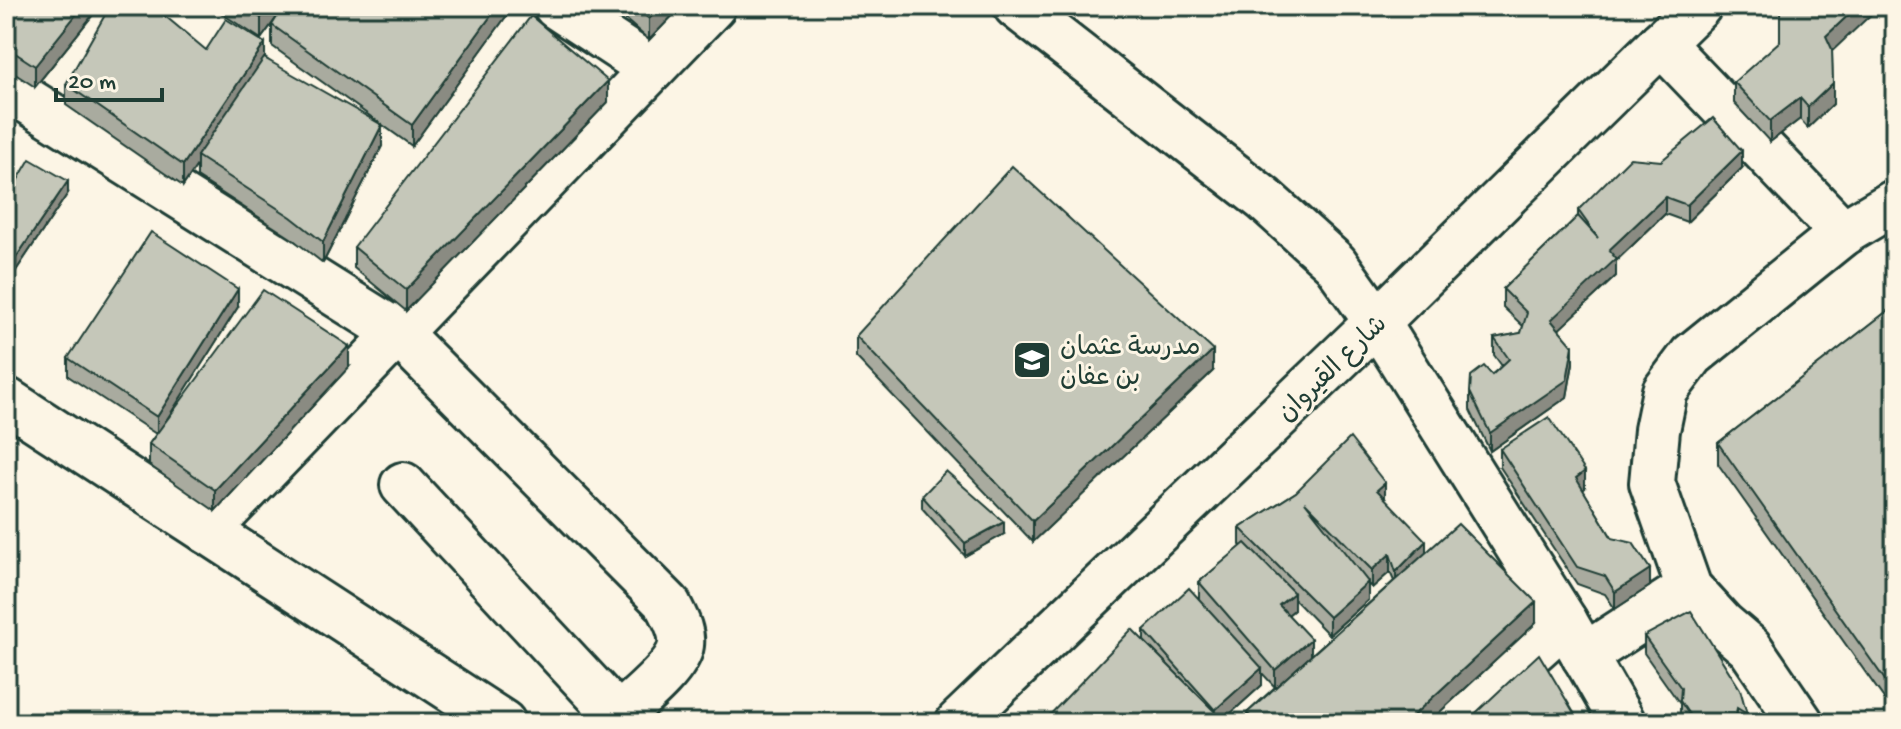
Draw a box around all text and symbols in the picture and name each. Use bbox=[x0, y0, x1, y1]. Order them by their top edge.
scale bar bbox=[56, 52, 162, 102]
text: 20 m bbox=[68, 69, 116, 98]
street label: شارع القيروان bbox=[1273, 310, 1395, 430]
place label: مدرسة عثمان بن عفان bbox=[1060, 334, 1201, 395]
school or university icon: مدرسة عثمان بن عفان bbox=[1011, 339, 1053, 381]

